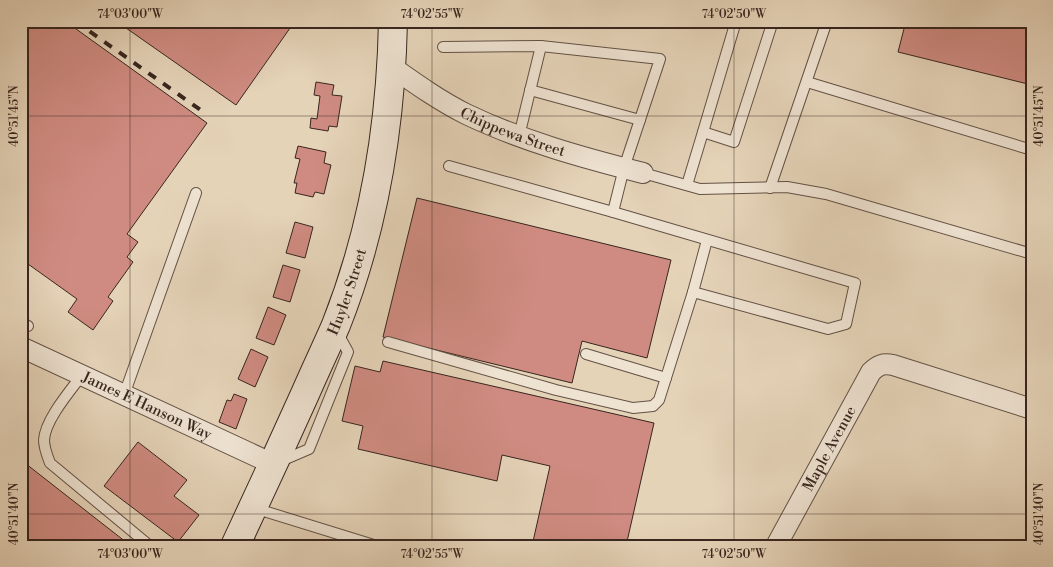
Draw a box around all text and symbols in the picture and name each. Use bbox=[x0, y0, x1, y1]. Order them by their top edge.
text: 74°03'00"W bbox=[97, 7, 164, 22]
text: 74°02'55"W bbox=[400, 7, 465, 22]
text: 74°02'50"W bbox=[702, 7, 767, 22]
text: 40°51'45"N bbox=[7, 85, 22, 147]
text: 40°51'45"N bbox=[1032, 85, 1047, 147]
street label: Chippewa Street bbox=[457, 104, 568, 161]
street label: Huyler Street bbox=[324, 246, 371, 338]
street label: James E Hanson Way bbox=[78, 367, 215, 445]
street label: Maple Avenue bbox=[799, 403, 861, 495]
text: 40°51'40"N bbox=[7, 483, 22, 545]
text: 40°51'40"N bbox=[1032, 483, 1047, 545]
text: 74°03'00"W bbox=[97, 547, 164, 562]
text: 74°02'55"W bbox=[400, 547, 465, 562]
text: 74°02'50"W bbox=[702, 547, 767, 562]

